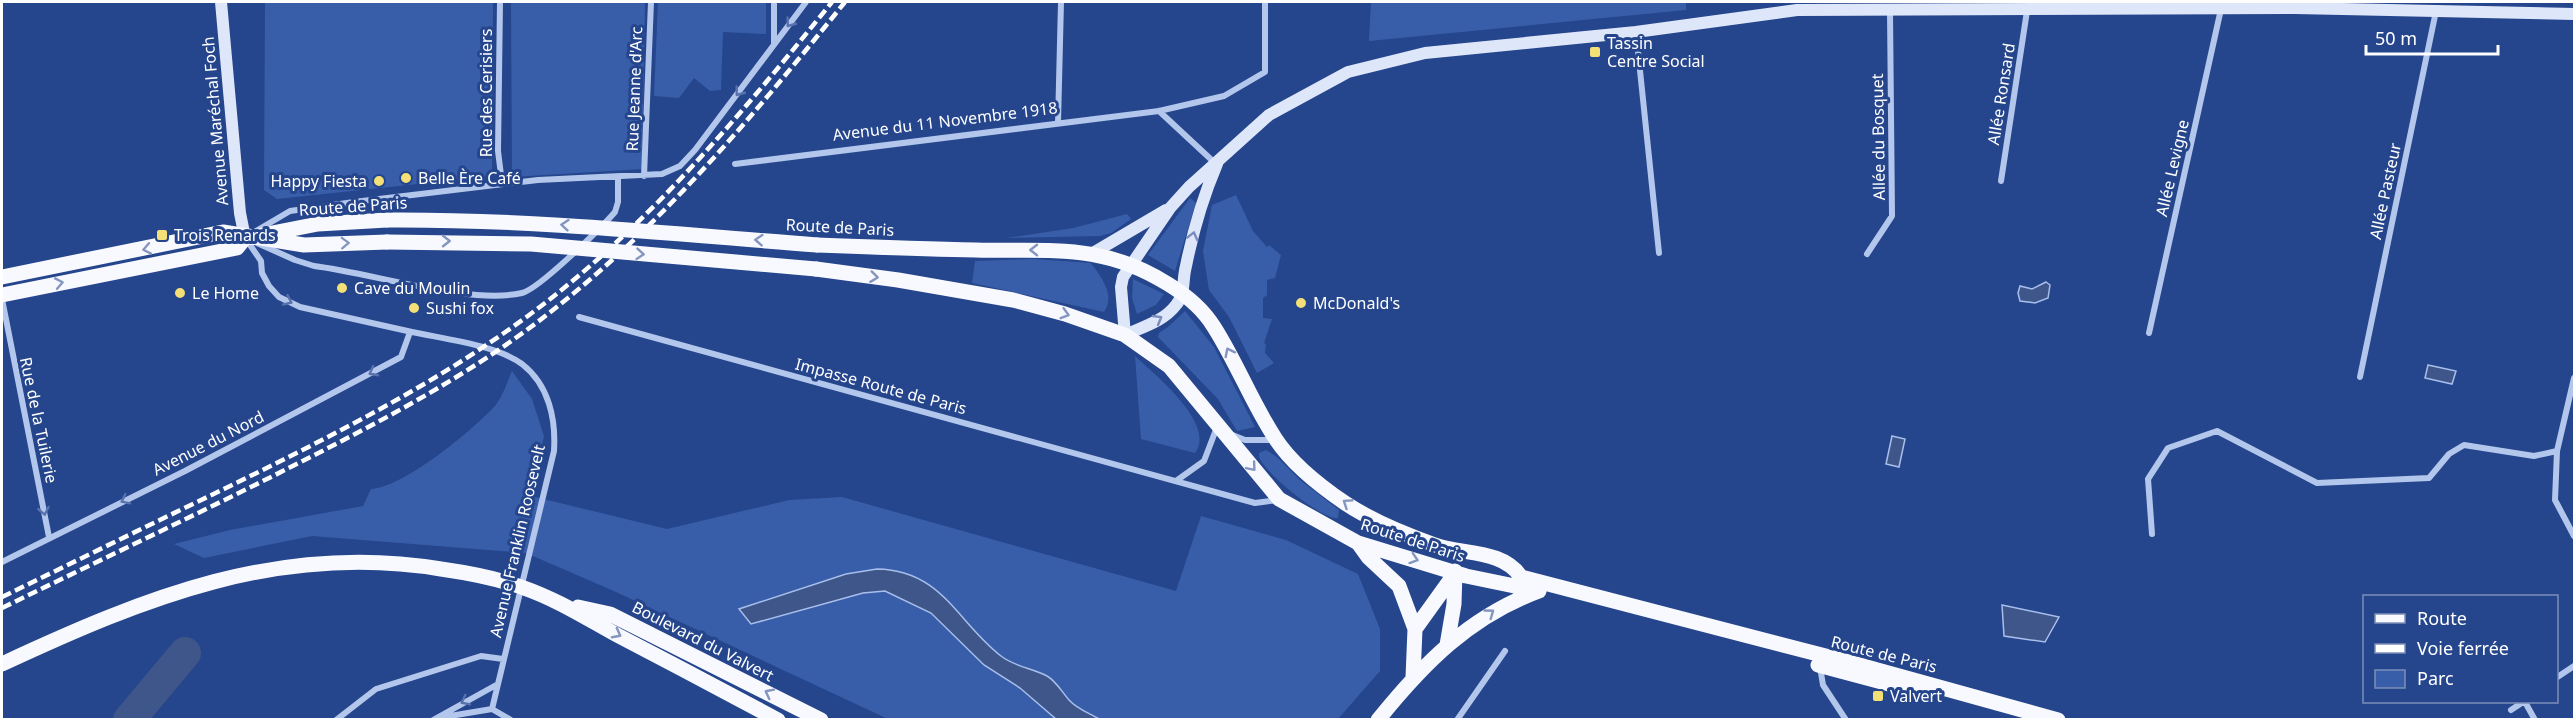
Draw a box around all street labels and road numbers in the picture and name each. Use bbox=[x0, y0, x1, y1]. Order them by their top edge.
street label: Rue Jeanne d'Arc bbox=[621, 26, 647, 152]
street label: Rue des Cerisiers bbox=[475, 29, 497, 157]
street label: Avenue Maréchal Foch bbox=[197, 36, 233, 206]
street label: Allée Ronsard bbox=[1982, 41, 2020, 147]
street label: Allée du Bosquet bbox=[1866, 73, 1890, 201]
street label: Avenue du 11 Novembre 1918 bbox=[831, 96, 1059, 146]
street label: Allée Levigne bbox=[2150, 117, 2194, 219]
street label: Allée Pasteur bbox=[2364, 140, 2406, 241]
street label: Route de Paris bbox=[298, 191, 408, 221]
street label: Route de Paris bbox=[785, 213, 895, 241]
street label: Impasse Route de Paris bbox=[793, 353, 969, 419]
street label: Rue de la Tuilerie bbox=[15, 355, 63, 485]
street label: Avenue du Nord bbox=[149, 405, 267, 481]
street label: Avenue Franklin Roosevelt bbox=[484, 442, 550, 640]
street label: Route de Paris bbox=[1358, 513, 1468, 567]
street label: Boulevard du Valvert bbox=[629, 596, 778, 686]
street label: Route de Paris bbox=[1829, 630, 1939, 678]

